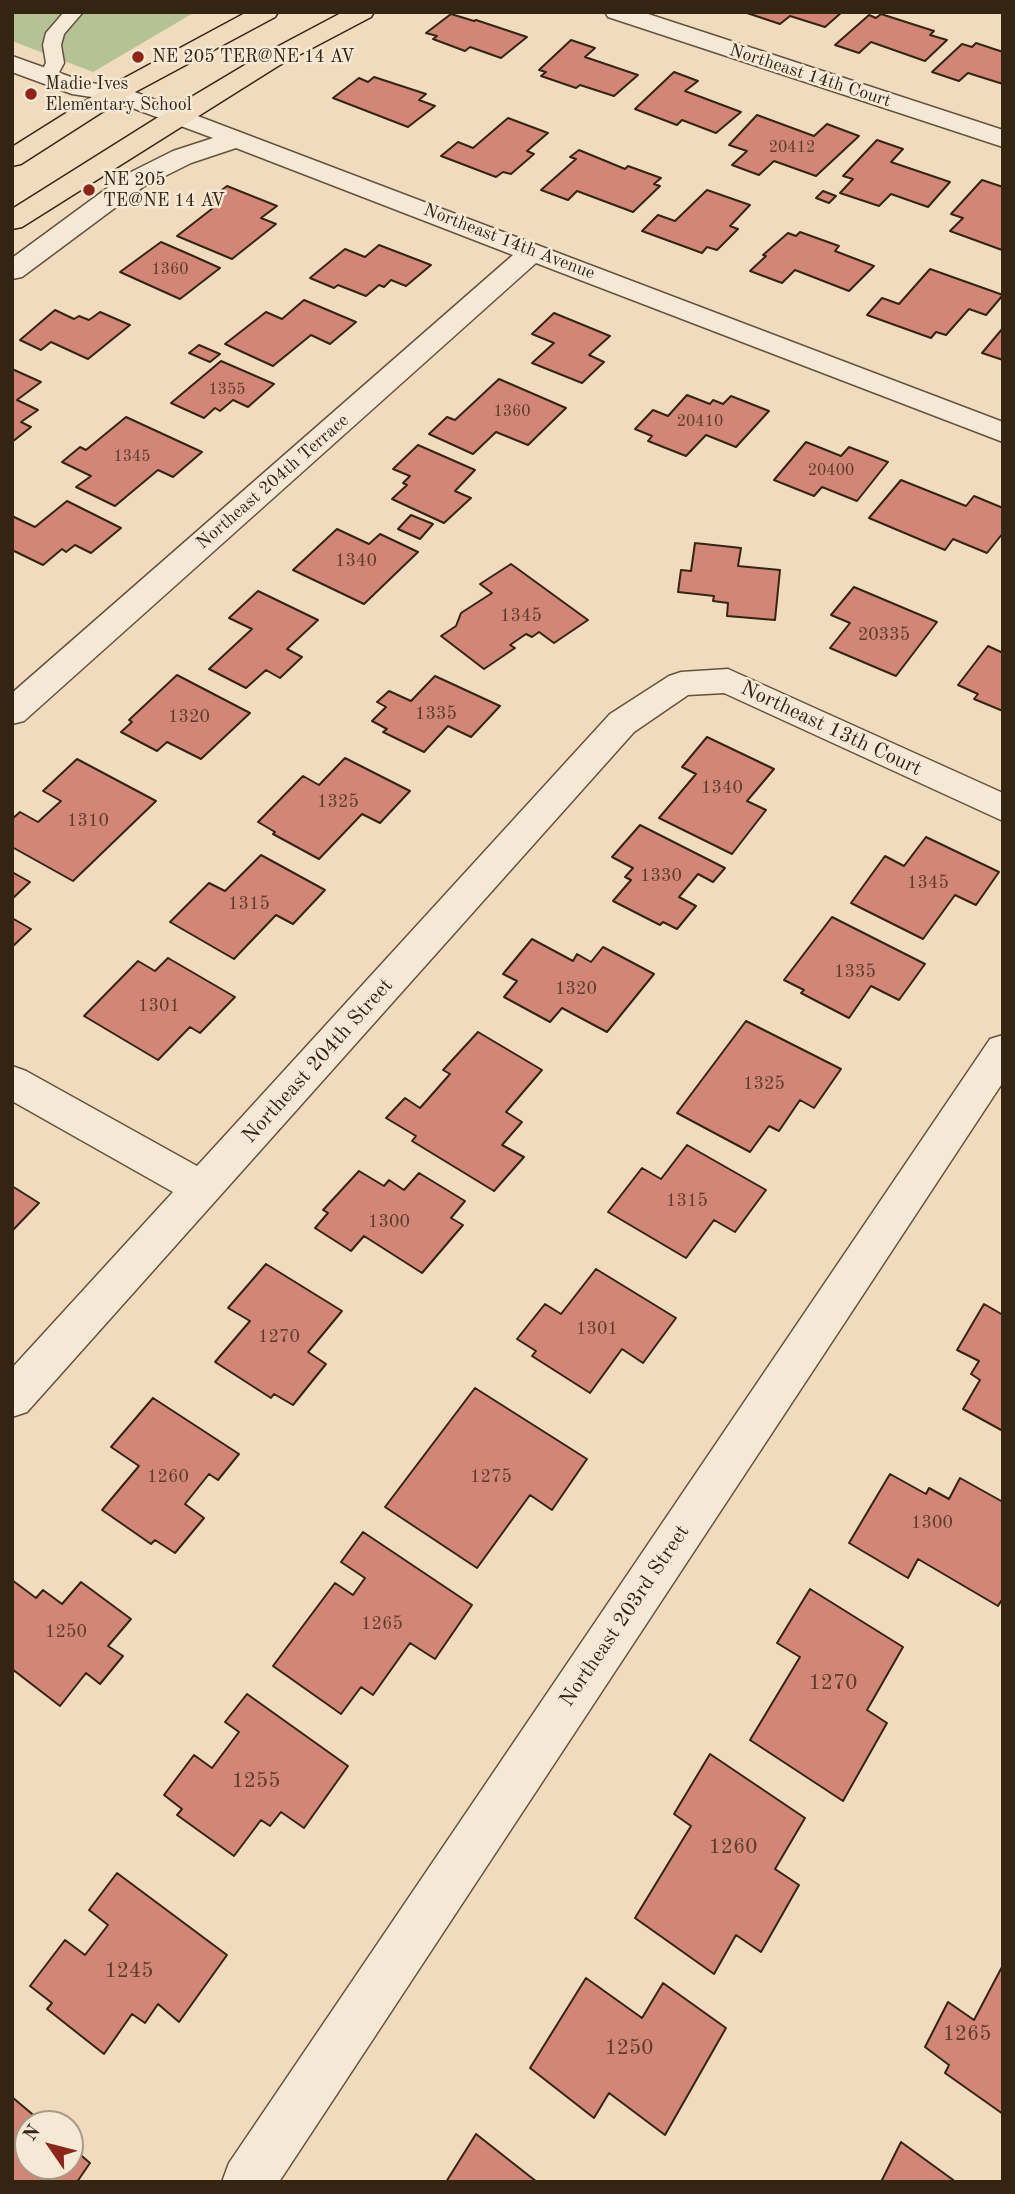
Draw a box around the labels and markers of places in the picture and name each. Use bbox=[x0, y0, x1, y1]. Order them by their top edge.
place label: NE 205 TER@NE 14 AV bbox=[152, 46, 355, 68]
marker: NE 205 TER@NE 14 AV bbox=[130, 49, 146, 65]
place label: Madie Ives Elementary School bbox=[45, 73, 192, 116]
marker: Madie Ives Elementary School bbox=[23, 86, 39, 102]
place label: NE 205 TE@NE 14 AV bbox=[103, 169, 225, 212]
marker: NE 205 TE@NE 14 AV bbox=[81, 182, 97, 198]

